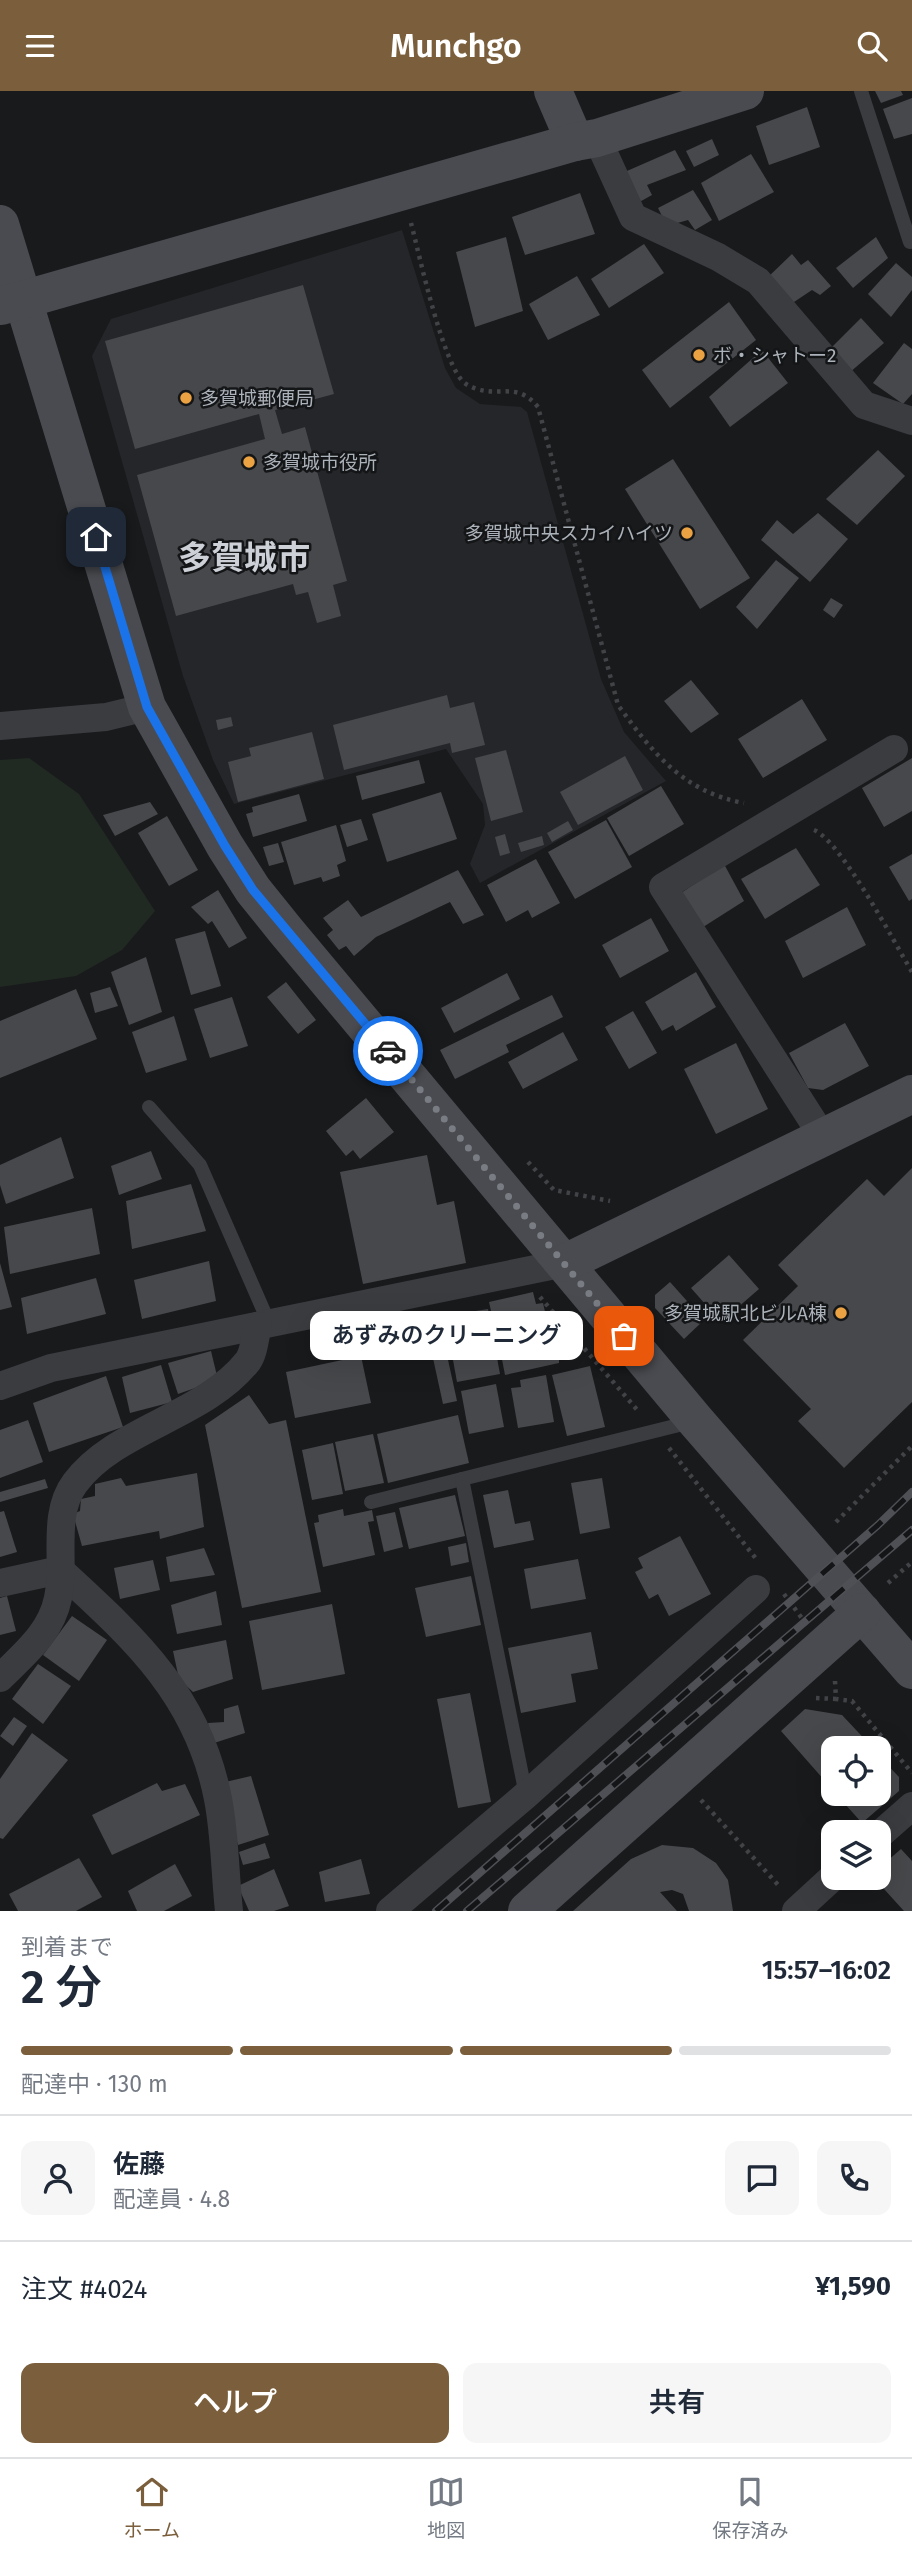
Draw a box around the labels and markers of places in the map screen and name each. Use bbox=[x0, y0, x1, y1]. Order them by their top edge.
place label: ボ・シャトー2 bbox=[713, 344, 836, 367]
marker: ボ・シャトー2 bbox=[691, 347, 707, 363]
place label: 多賀城郵便局 bbox=[200, 387, 314, 410]
marker: 多賀城郵便局 bbox=[178, 390, 194, 406]
place label: 多賀城市役所 bbox=[263, 451, 377, 474]
marker: 多賀城市役所 bbox=[241, 454, 257, 470]
pin bbox=[66, 507, 126, 567]
place label: 多賀城中央スカイハイツ bbox=[465, 522, 673, 545]
marker: 多賀城中央スカイハイツ bbox=[679, 525, 695, 541]
place label: 多賀城駅北ビルA棟 bbox=[664, 1302, 827, 1325]
marker: 多賀城駅北ビルA棟 bbox=[833, 1305, 849, 1321]
pin bbox=[594, 1306, 654, 1366]
callout: あずみのクリーニング bbox=[309, 1311, 582, 1361]

